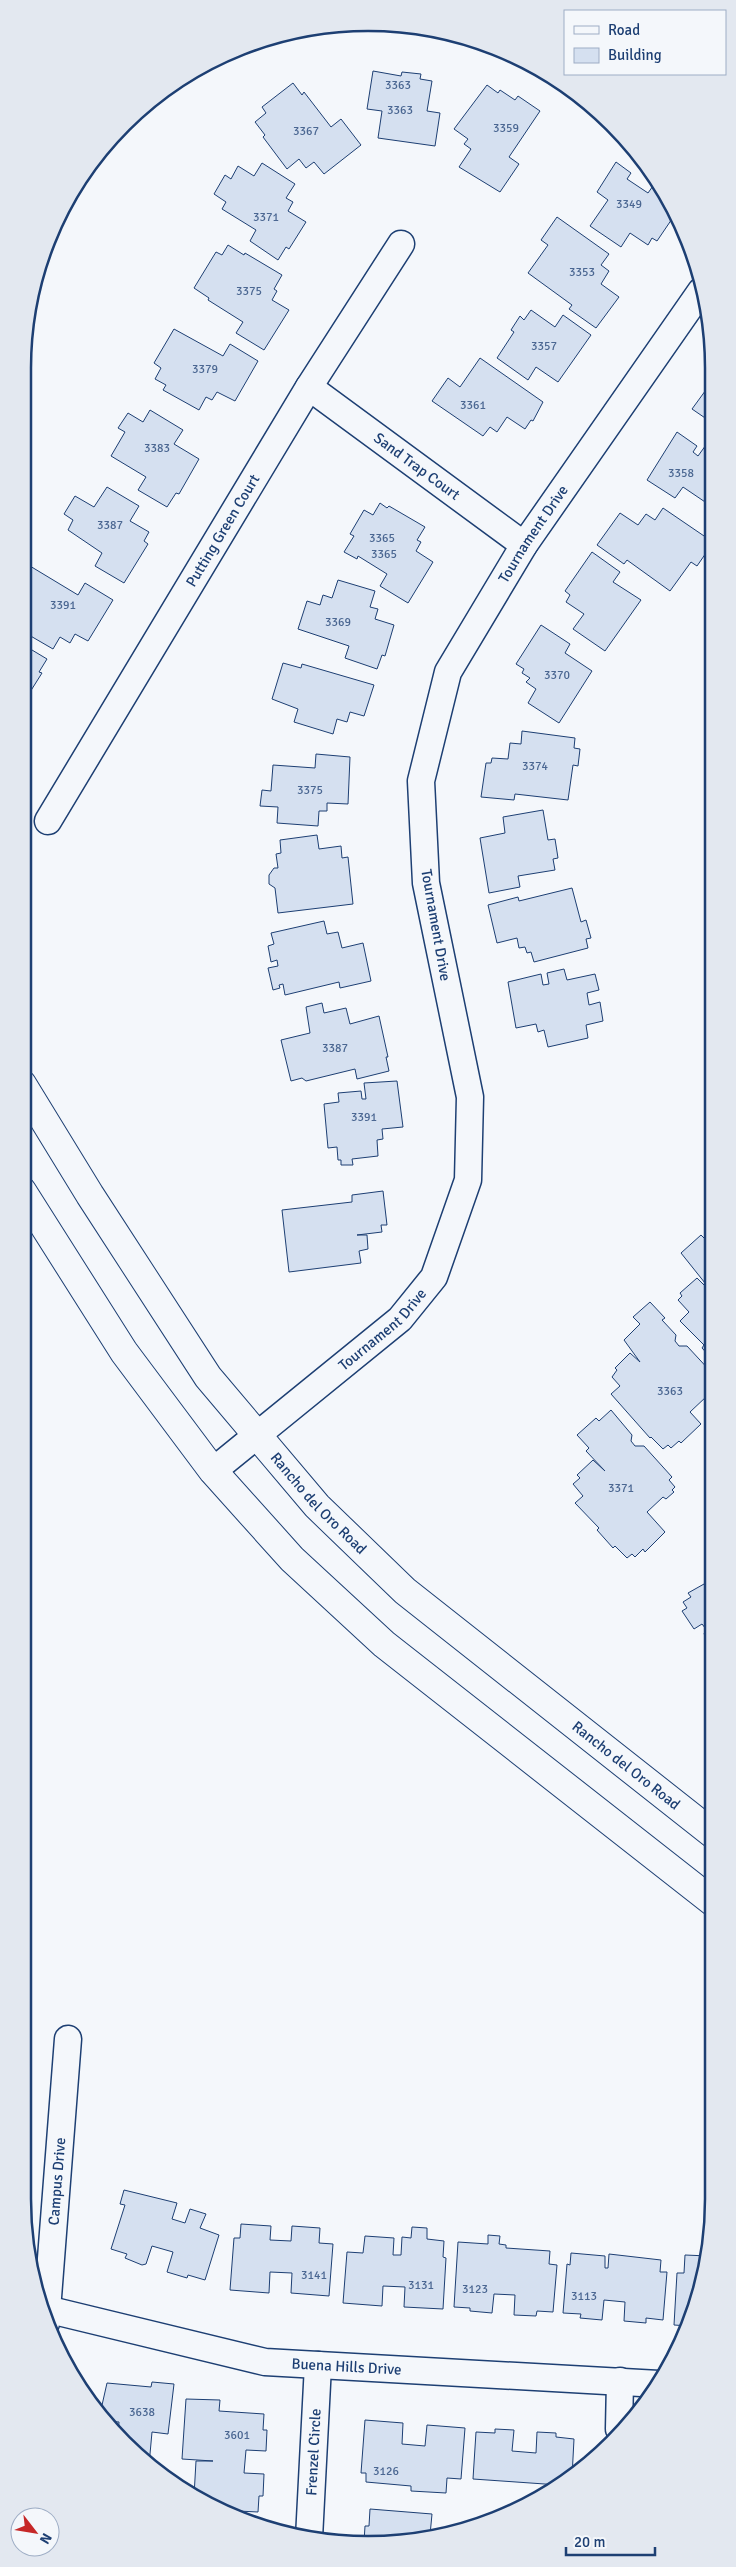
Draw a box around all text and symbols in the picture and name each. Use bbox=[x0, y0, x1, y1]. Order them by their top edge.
legend bbox=[564, 10, 726, 75]
text: Road bbox=[608, 21, 640, 39]
text: Building bbox=[608, 46, 662, 64]
house number: 3363 bbox=[385, 78, 411, 93]
house number: 3363 bbox=[387, 103, 413, 118]
house number: 3359 bbox=[493, 121, 519, 136]
house number: 3367 bbox=[293, 124, 319, 139]
house number: 3349 bbox=[616, 197, 642, 212]
house number: 3371 bbox=[253, 210, 279, 225]
house number: 3353 bbox=[569, 265, 595, 280]
house number: 3375 bbox=[236, 284, 262, 299]
house number: 3357 bbox=[531, 339, 557, 354]
house number: 3379 bbox=[192, 362, 218, 377]
house number: 3361 bbox=[460, 398, 486, 413]
street label: Sand Trap Court bbox=[370, 429, 464, 504]
house number: 3383 bbox=[144, 441, 170, 456]
house number: 3358 bbox=[668, 466, 694, 481]
street label: Putting Green Court bbox=[182, 471, 263, 590]
street label: Tournament Drive bbox=[495, 482, 572, 586]
house number: 3387 bbox=[97, 518, 123, 533]
house number: 3365 bbox=[369, 531, 395, 546]
house number: 3365 bbox=[371, 547, 397, 562]
house number: 3391 bbox=[50, 598, 76, 613]
house number: 3369 bbox=[325, 615, 351, 630]
house number: 3370 bbox=[544, 668, 570, 683]
house number: 3374 bbox=[522, 759, 548, 774]
house number: 3375 bbox=[297, 783, 323, 798]
street label: Tournament Drive bbox=[417, 868, 455, 982]
house number: 3387 bbox=[322, 1041, 348, 1056]
house number: 3391 bbox=[351, 1110, 377, 1125]
street label: Tournament Drive bbox=[335, 1285, 430, 1374]
house number: 3363 bbox=[657, 1384, 683, 1399]
street label: Rancho del Oro Road bbox=[267, 1449, 370, 1558]
house number: 3371 bbox=[608, 1481, 634, 1496]
street label: Rancho del Oro Road bbox=[569, 1717, 684, 1814]
street label: Campus Drive bbox=[45, 2137, 69, 2226]
house number: 3141 bbox=[301, 2268, 327, 2283]
house number: 3131 bbox=[408, 2278, 434, 2293]
house number: 3123 bbox=[462, 2282, 488, 2297]
house number: 3113 bbox=[571, 2289, 597, 2304]
street label: Buena Hills Drive bbox=[291, 2354, 402, 2379]
house number: 3638 bbox=[129, 2405, 155, 2420]
street label: Frenzel Circle bbox=[302, 2408, 325, 2496]
house number: 3601 bbox=[224, 2428, 250, 2443]
house number: 3126 bbox=[373, 2464, 399, 2479]
north arrow bbox=[10, 2507, 60, 2557]
scale bar bbox=[566, 2524, 655, 2556]
text: N bbox=[36, 2530, 56, 2547]
text: 20 m bbox=[574, 2533, 605, 2551]

